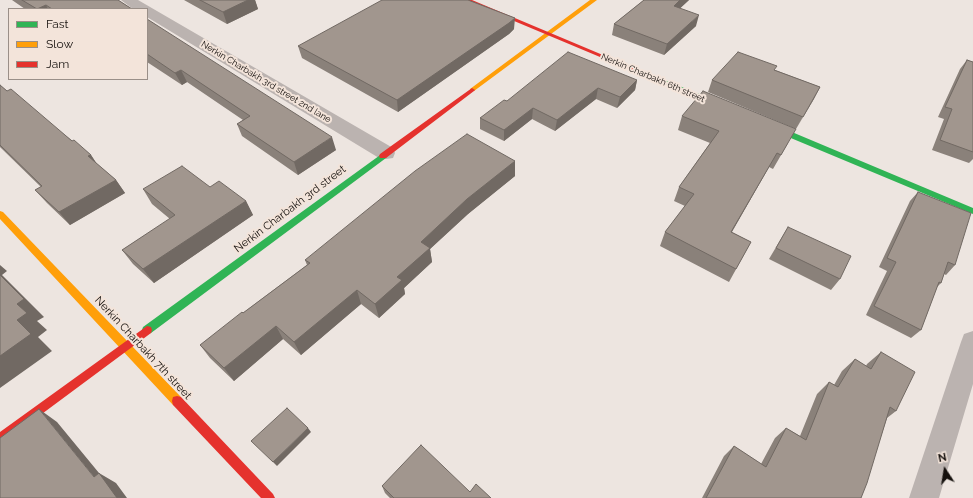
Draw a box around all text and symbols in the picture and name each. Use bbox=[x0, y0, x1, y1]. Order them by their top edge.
legend bbox=[8, 8, 148, 80]
text: Fast bbox=[46, 17, 69, 31]
text: Slow bbox=[46, 37, 73, 51]
street label: Nerkin Charbakh 3rd street 2nd lane bbox=[199, 39, 333, 125]
street label: Nerkin Charbakh 6th street bbox=[599, 51, 707, 105]
text: Jam bbox=[46, 57, 69, 71]
street label: Nerkin Charbakh 3rd street bbox=[232, 163, 348, 255]
street label: Nerkin Charbakh 7th street bbox=[92, 294, 194, 402]
north arrow bbox=[925, 450, 965, 490]
text: N bbox=[937, 451, 948, 465]

